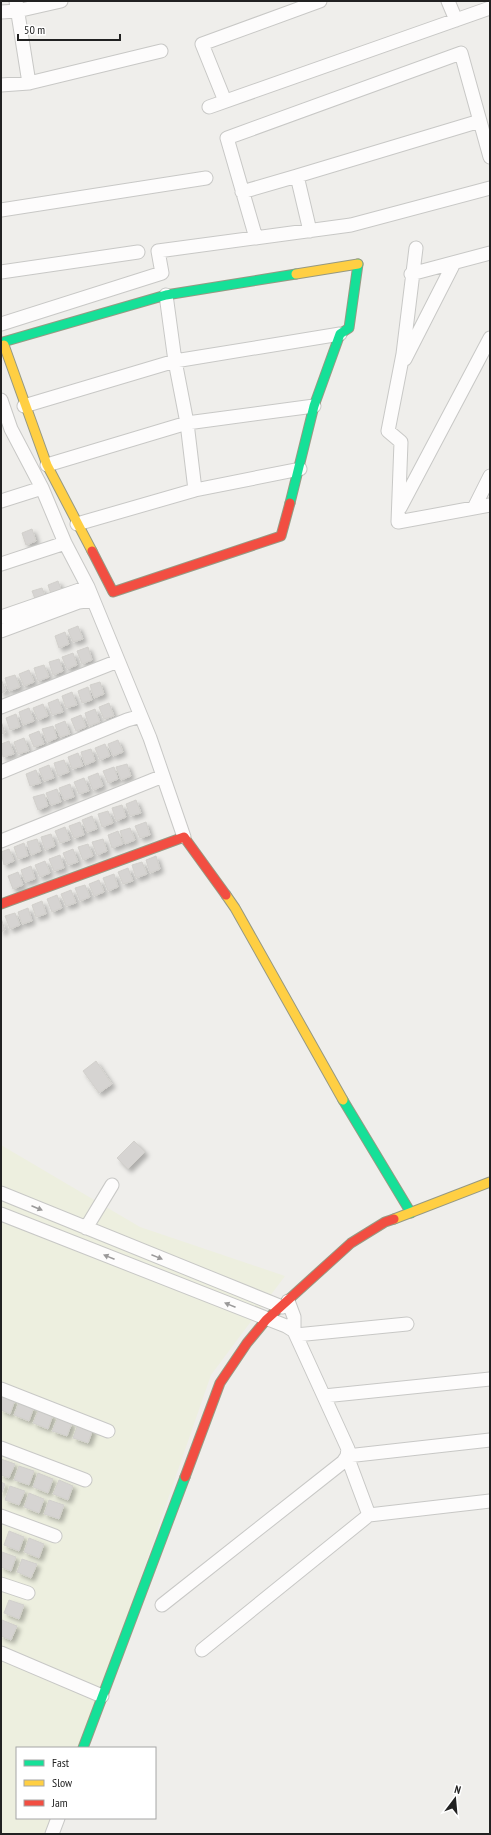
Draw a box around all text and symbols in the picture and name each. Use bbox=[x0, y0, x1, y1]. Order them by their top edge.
scale bar bbox=[18, 16, 120, 42]
text: 50 m bbox=[24, 22, 45, 37]
one-way arrow bbox=[31, 1206, 43, 1212]
one-way arrow bbox=[103, 1254, 114, 1260]
one-way arrow bbox=[152, 1254, 163, 1260]
one-way arrow bbox=[223, 1302, 235, 1308]
legend bbox=[16, 1747, 156, 1819]
text: Fast bbox=[52, 1755, 70, 1770]
text: Slow bbox=[52, 1775, 73, 1790]
north arrow bbox=[435, 1779, 475, 1819]
text: N bbox=[453, 1782, 463, 1797]
text: Jam bbox=[51, 1795, 68, 1810]

